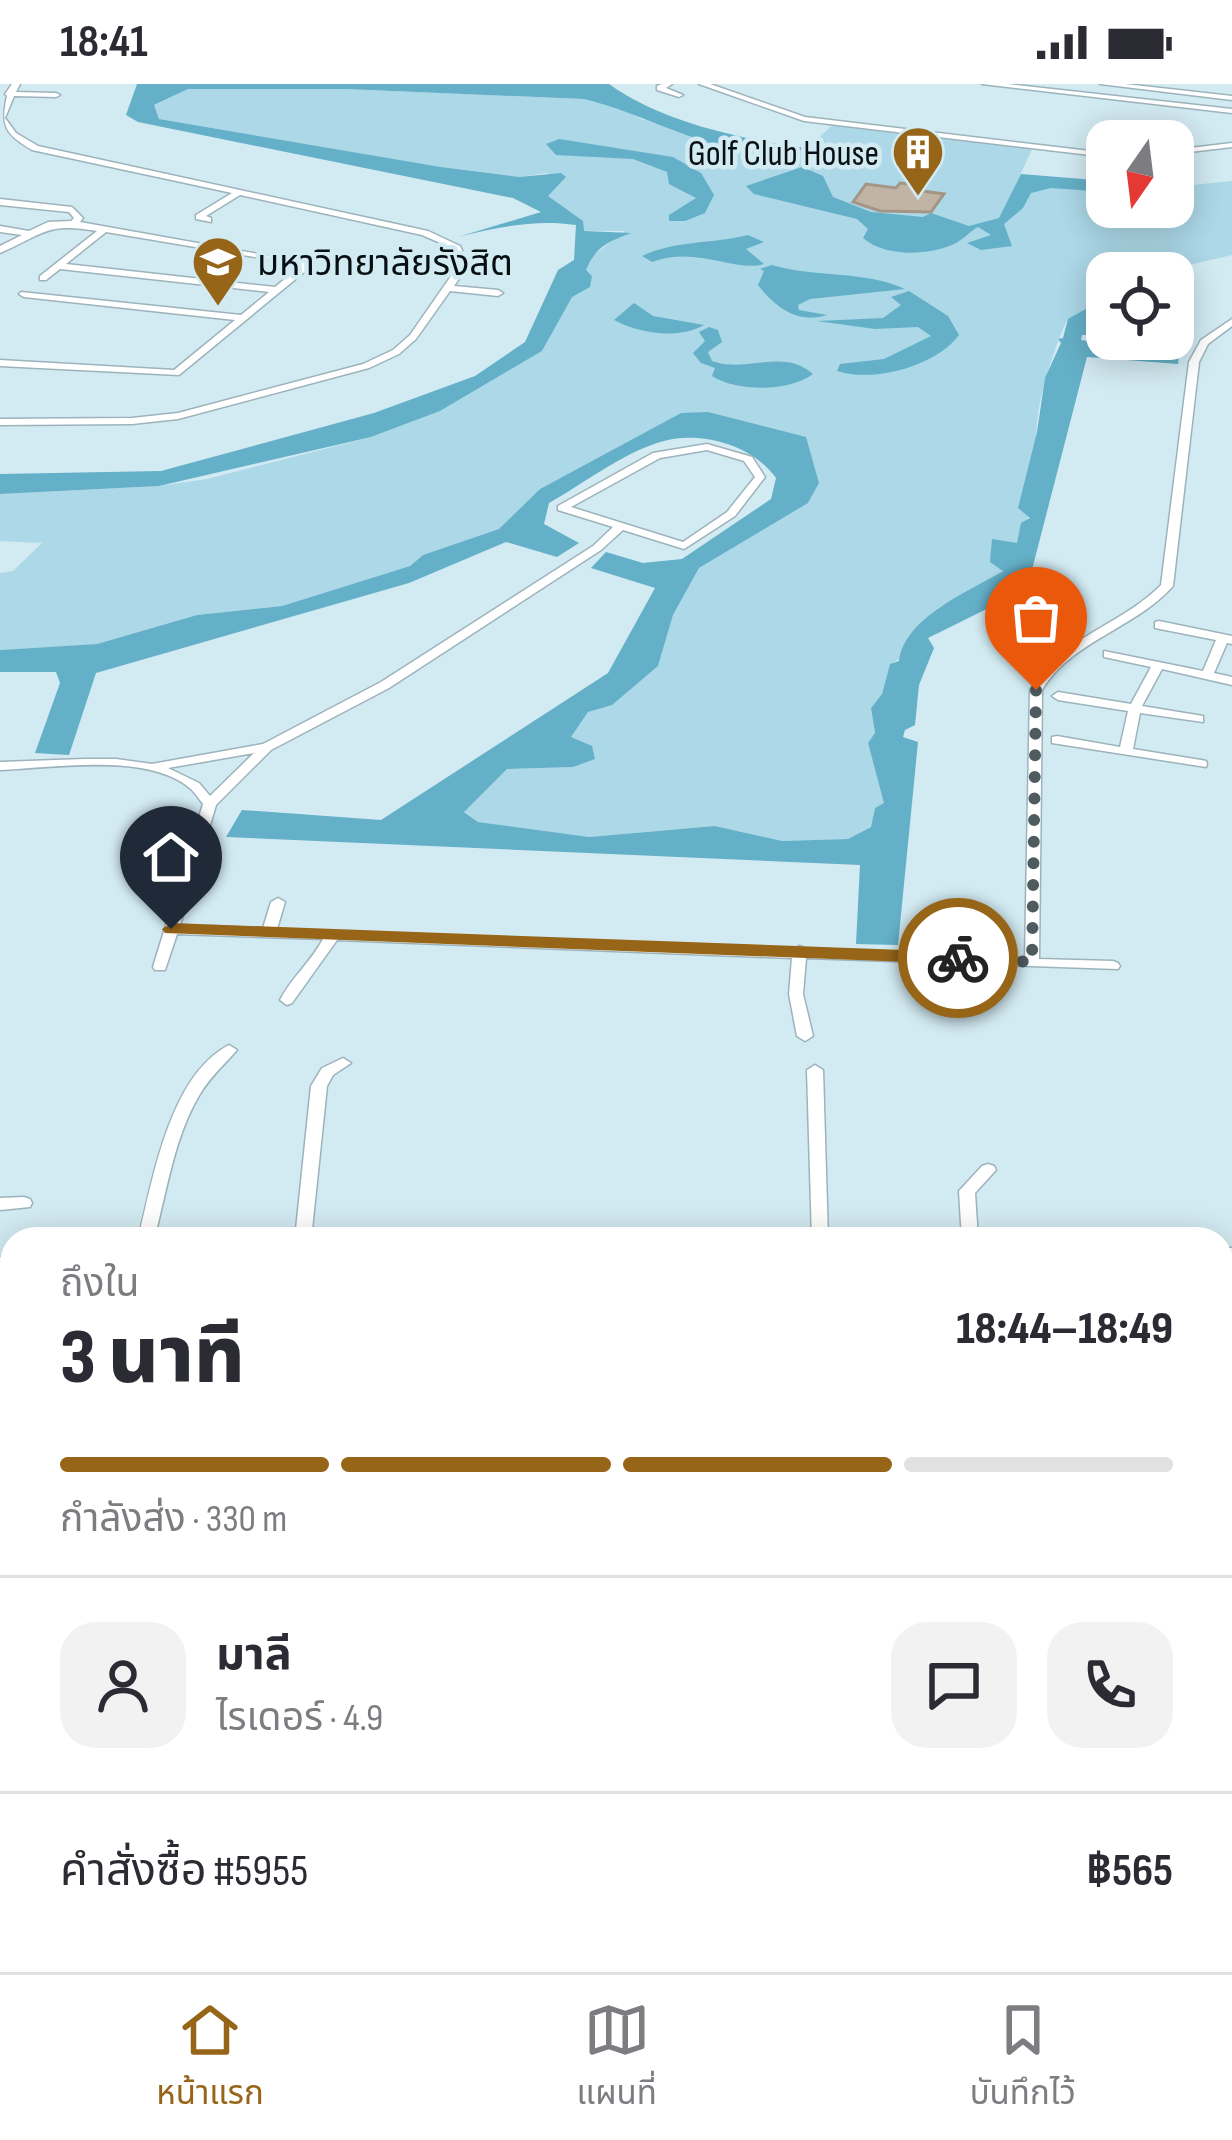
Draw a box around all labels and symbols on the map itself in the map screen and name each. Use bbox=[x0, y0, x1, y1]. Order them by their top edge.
north arrow bbox=[1086, 120, 1194, 228]
building icon: Golf Club House bbox=[890, 124, 946, 198]
place label: Golf Club House bbox=[688, 133, 879, 176]
school or university icon: มหาวิทยาลัยรังสิต bbox=[190, 234, 246, 308]
place label: มหาวิทยาลัยรังสิต bbox=[257, 243, 513, 286]
pin bbox=[985, 567, 1087, 690]
pin bbox=[120, 806, 222, 929]
courier bbox=[898, 898, 1018, 1018]

